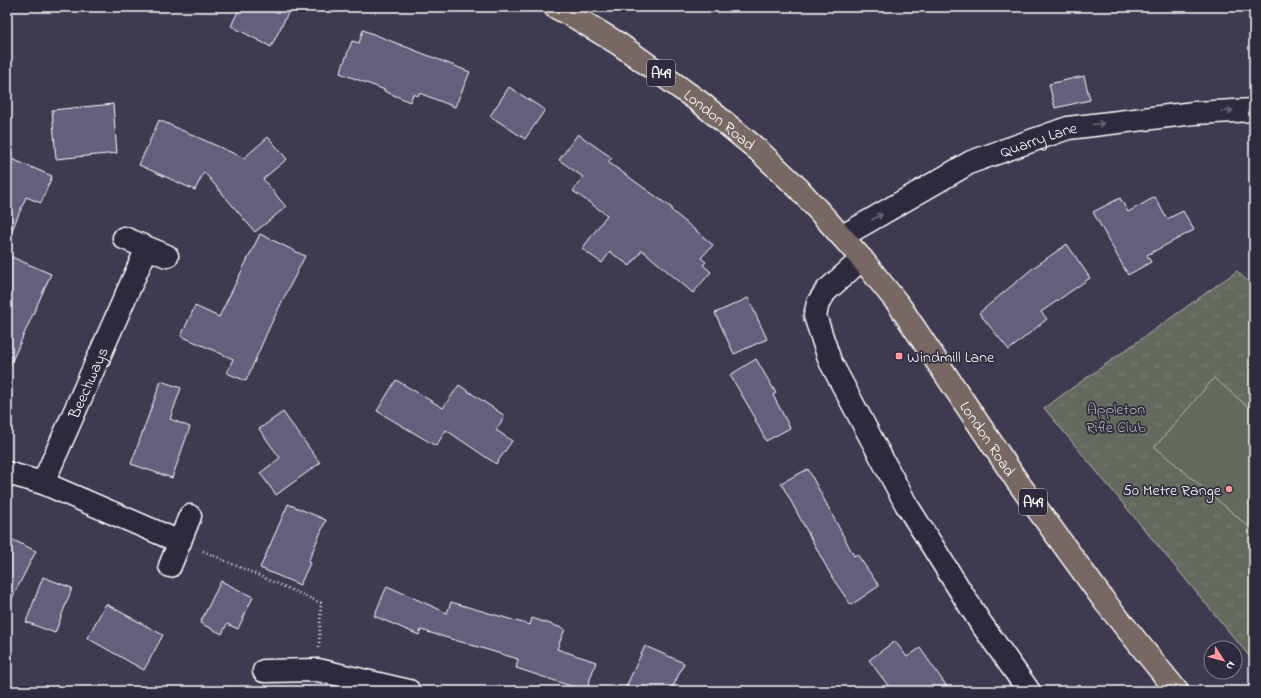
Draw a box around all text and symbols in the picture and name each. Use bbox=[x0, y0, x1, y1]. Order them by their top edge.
road number: A49 bbox=[647, 60, 675, 86]
street label: London Road bbox=[678, 84, 760, 157]
one-way arrow bbox=[1220, 107, 1233, 115]
street label: Quarry Lane bbox=[997, 117, 1079, 165]
one-way arrow bbox=[1091, 120, 1104, 128]
one-way arrow bbox=[870, 212, 882, 220]
street label: Beechways bbox=[63, 344, 116, 424]
place label: Windmill Lane bbox=[907, 346, 995, 370]
marker: Windmill Lane bbox=[894, 351, 904, 361]
street label: London Road bbox=[953, 397, 1021, 482]
park label: Appleton Rifle Club bbox=[1086, 398, 1147, 440]
place label: 50 Metre Range bbox=[1123, 479, 1222, 503]
marker: 50 Metre Range bbox=[1224, 484, 1234, 494]
road number: A49 bbox=[1019, 489, 1047, 515]
north arrow bbox=[1203, 640, 1243, 680]
text: N bbox=[1222, 658, 1239, 673]

